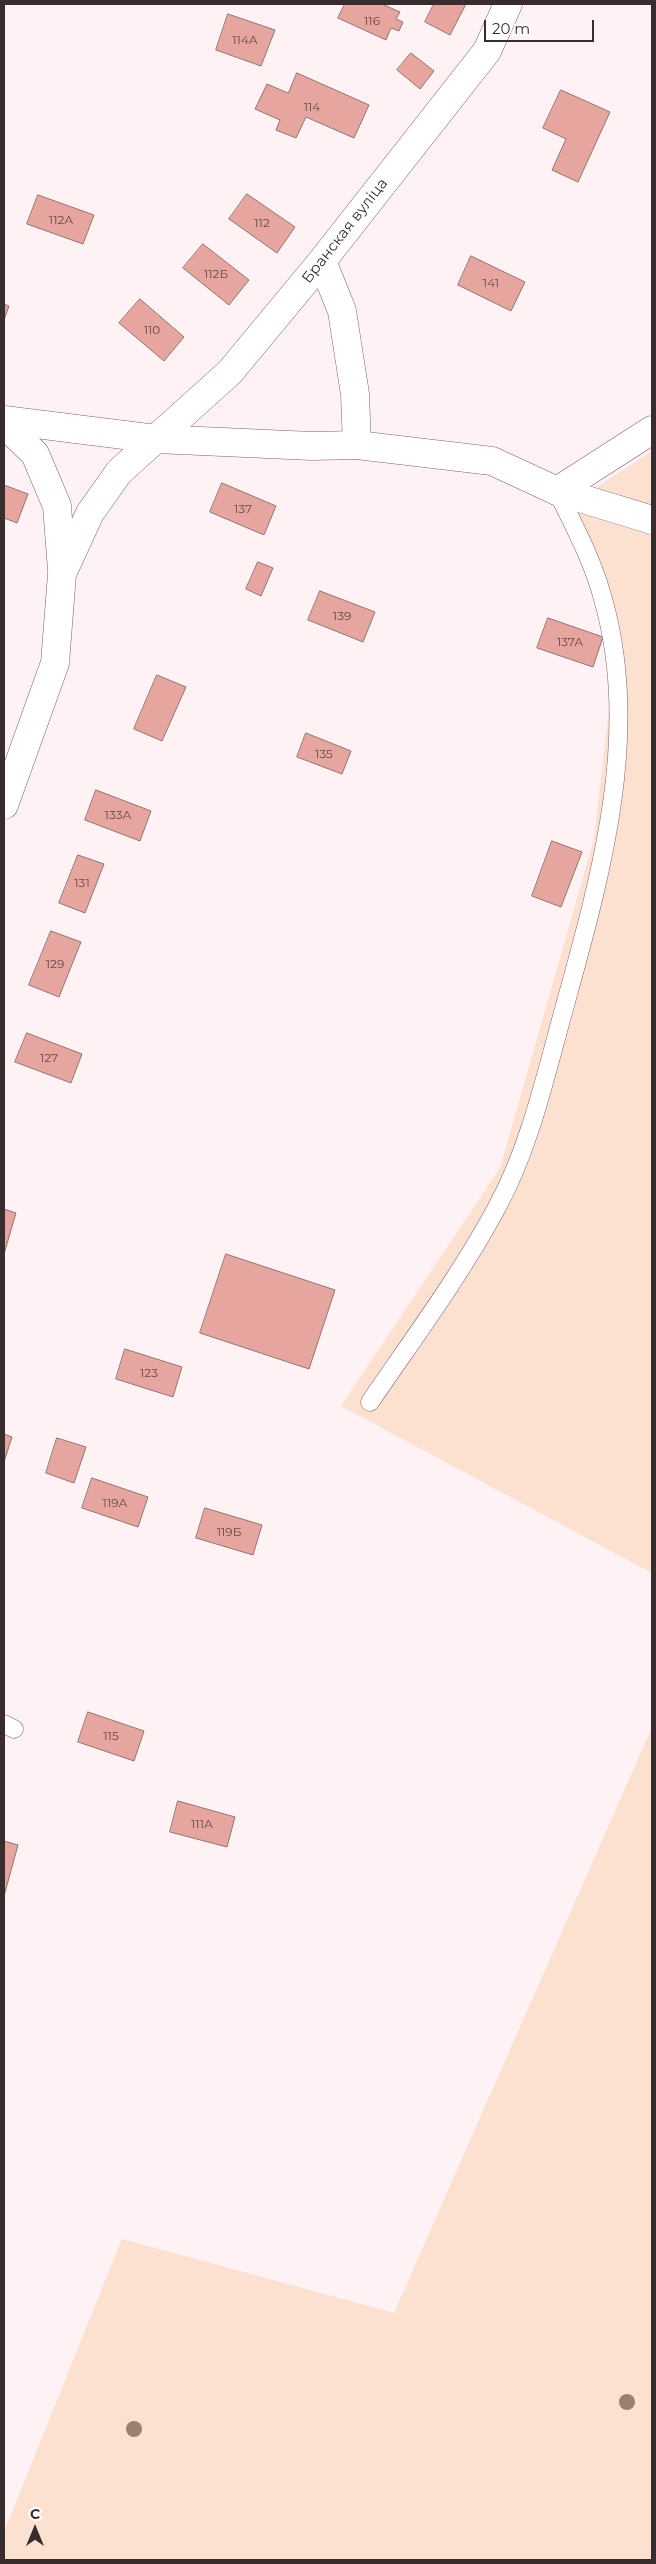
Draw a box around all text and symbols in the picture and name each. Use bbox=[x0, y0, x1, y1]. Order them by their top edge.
scale bar bbox=[486, 10, 596, 42]
house number: 116 bbox=[364, 14, 380, 28]
text: 20 m bbox=[492, 19, 530, 38]
house number: 114А bbox=[232, 33, 258, 47]
house number: 114 bbox=[304, 100, 320, 114]
street label: Бранская вуліца bbox=[298, 175, 392, 287]
house number: 112А bbox=[49, 213, 73, 227]
house number: 112 bbox=[254, 216, 270, 230]
house number: 112Б bbox=[204, 267, 228, 281]
house number: 141 bbox=[483, 276, 499, 290]
house number: 110 bbox=[144, 323, 160, 337]
house number: 137 bbox=[234, 502, 252, 516]
house number: 139 bbox=[333, 609, 351, 623]
house number: 137А bbox=[557, 635, 583, 649]
house number: 135 bbox=[315, 747, 333, 761]
house number: 133А bbox=[105, 808, 131, 822]
house number: 131 bbox=[74, 876, 90, 890]
house number: 129 bbox=[46, 957, 64, 971]
house number: 127 bbox=[40, 1051, 58, 1065]
house number: 123 bbox=[140, 1366, 158, 1380]
house number: 119А bbox=[103, 1496, 127, 1510]
house number: 119Б bbox=[217, 1525, 241, 1539]
house number: 115 bbox=[103, 1729, 119, 1743]
house number: 111А bbox=[191, 1817, 213, 1831]
north arrow bbox=[10, 2504, 60, 2554]
text: С bbox=[30, 2505, 40, 2523]

